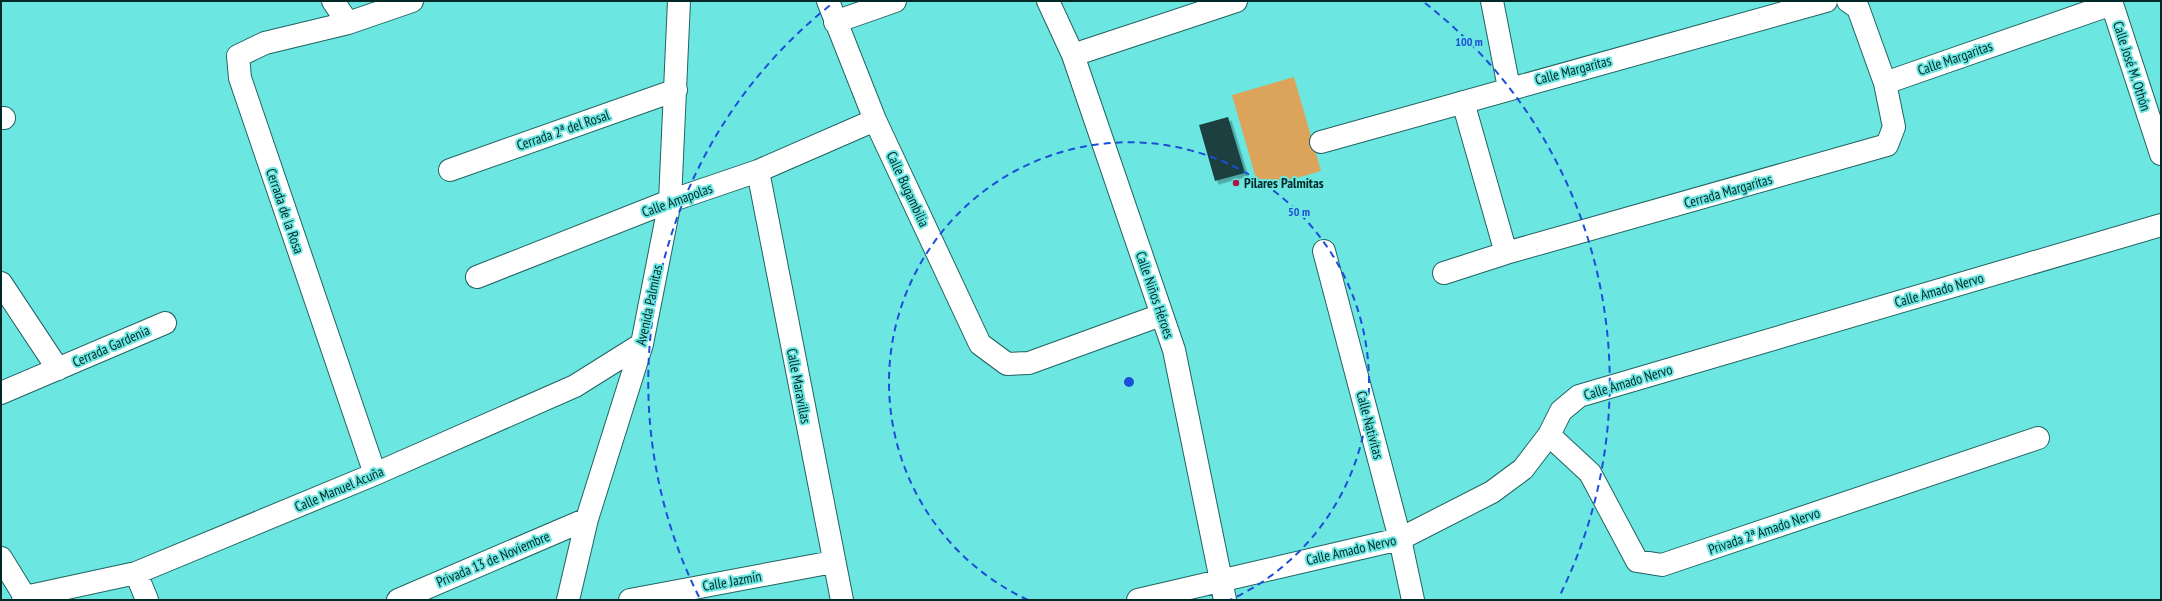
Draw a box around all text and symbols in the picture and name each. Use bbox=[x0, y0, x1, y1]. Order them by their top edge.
street label: Calle José M. Othón bbox=[2109, 19, 2155, 113]
text: 100 m bbox=[1455, 34, 1483, 49]
street label: Calle Margaritas bbox=[1915, 37, 1995, 79]
street label: Calle Margaritas bbox=[1533, 51, 1613, 89]
street label: Cerrada 2ª del Rosal bbox=[514, 105, 613, 154]
street label: Calle Bugambilia bbox=[883, 148, 933, 230]
street label: Cerrada de la Rosa bbox=[262, 166, 308, 256]
street label: Cerrada Margaritas bbox=[1682, 170, 1774, 212]
place label: Pilares Palmitas bbox=[1244, 174, 1324, 192]
marker: Pilares Palmitas bbox=[1231, 178, 1241, 188]
street label: Calle Amapolas bbox=[639, 179, 715, 221]
text: 50 m bbox=[1288, 204, 1310, 219]
street label: Calle Niños Héroes bbox=[1132, 249, 1178, 341]
street label: Avenida Palmitas bbox=[632, 263, 666, 347]
street label: Calle Amado Nervo bbox=[1892, 269, 1986, 311]
street label: Cerrada Gardenia bbox=[70, 321, 152, 371]
street label: Calle Maravillas bbox=[783, 347, 815, 425]
street label: Calle Amado Nervo bbox=[1581, 360, 1675, 404]
centre of rings bbox=[1122, 375, 1136, 389]
street label: Calle Nativitas bbox=[1352, 389, 1388, 461]
street label: Calle Manuel Acuña bbox=[292, 462, 386, 516]
street label: Privada 2ª Amado Nervo bbox=[1706, 503, 1822, 559]
street label: Privada 13 de Noviembre bbox=[434, 527, 553, 591]
street label: Calle Amado Nervo bbox=[1304, 531, 1398, 569]
street label: Calle Jazmín bbox=[701, 567, 763, 595]

